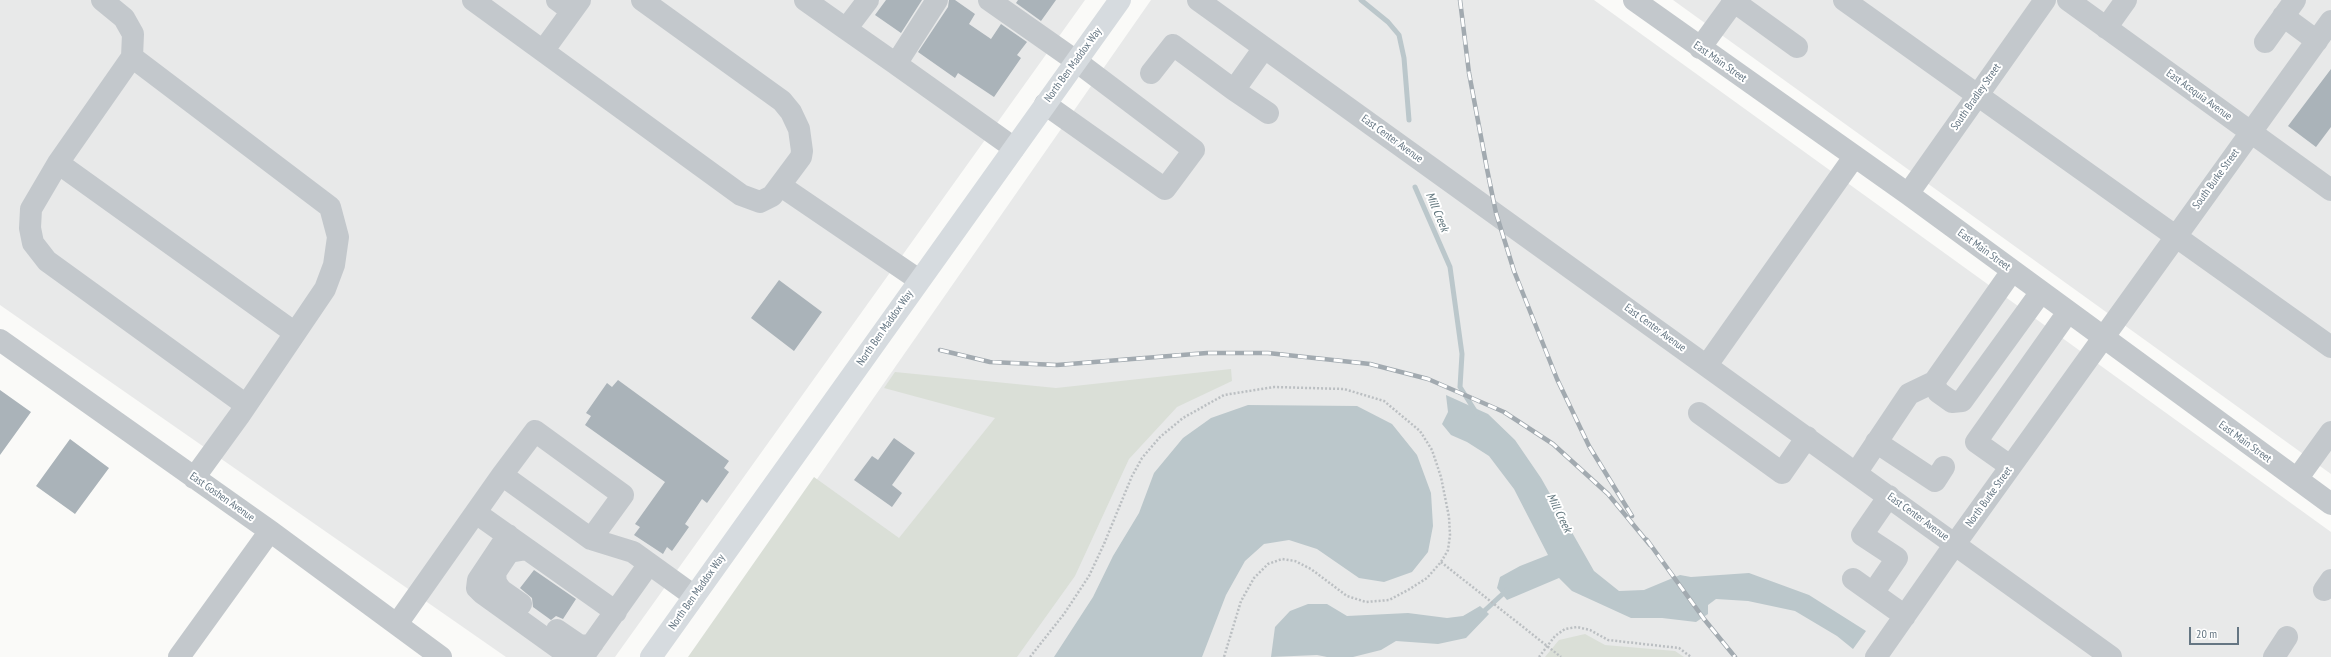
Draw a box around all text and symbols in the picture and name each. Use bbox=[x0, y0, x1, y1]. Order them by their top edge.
street label: North Ben Maddox Way bbox=[1042, 25, 1104, 105]
street label: East Main Street bbox=[1691, 39, 1749, 85]
street label: South Bradley Street bbox=[1948, 61, 2004, 133]
street label: East Acequia Avenue bbox=[2164, 67, 2234, 123]
street label: East Center Avenue bbox=[1359, 112, 1425, 166]
street label: South Burke Street bbox=[2190, 146, 2242, 212]
water label: Mill Creek bbox=[1422, 190, 1452, 234]
street label: East Main Street bbox=[1955, 226, 2013, 274]
street label: North Ben Maddox Way bbox=[854, 288, 916, 368]
street label: East Center Avenue bbox=[1622, 301, 1688, 355]
street label: East Main Street bbox=[2216, 418, 2274, 466]
street label: North Burke Street bbox=[1963, 464, 2015, 530]
street label: East Goshen Avenue bbox=[187, 470, 257, 524]
street label: East Center Avenue bbox=[1885, 490, 1951, 544]
water label: Mill Creek bbox=[1543, 491, 1575, 535]
street label: North Ben Maddox Way bbox=[666, 552, 728, 632]
scale bar bbox=[2191, 619, 2241, 645]
text: 20 m bbox=[2196, 626, 2217, 641]

